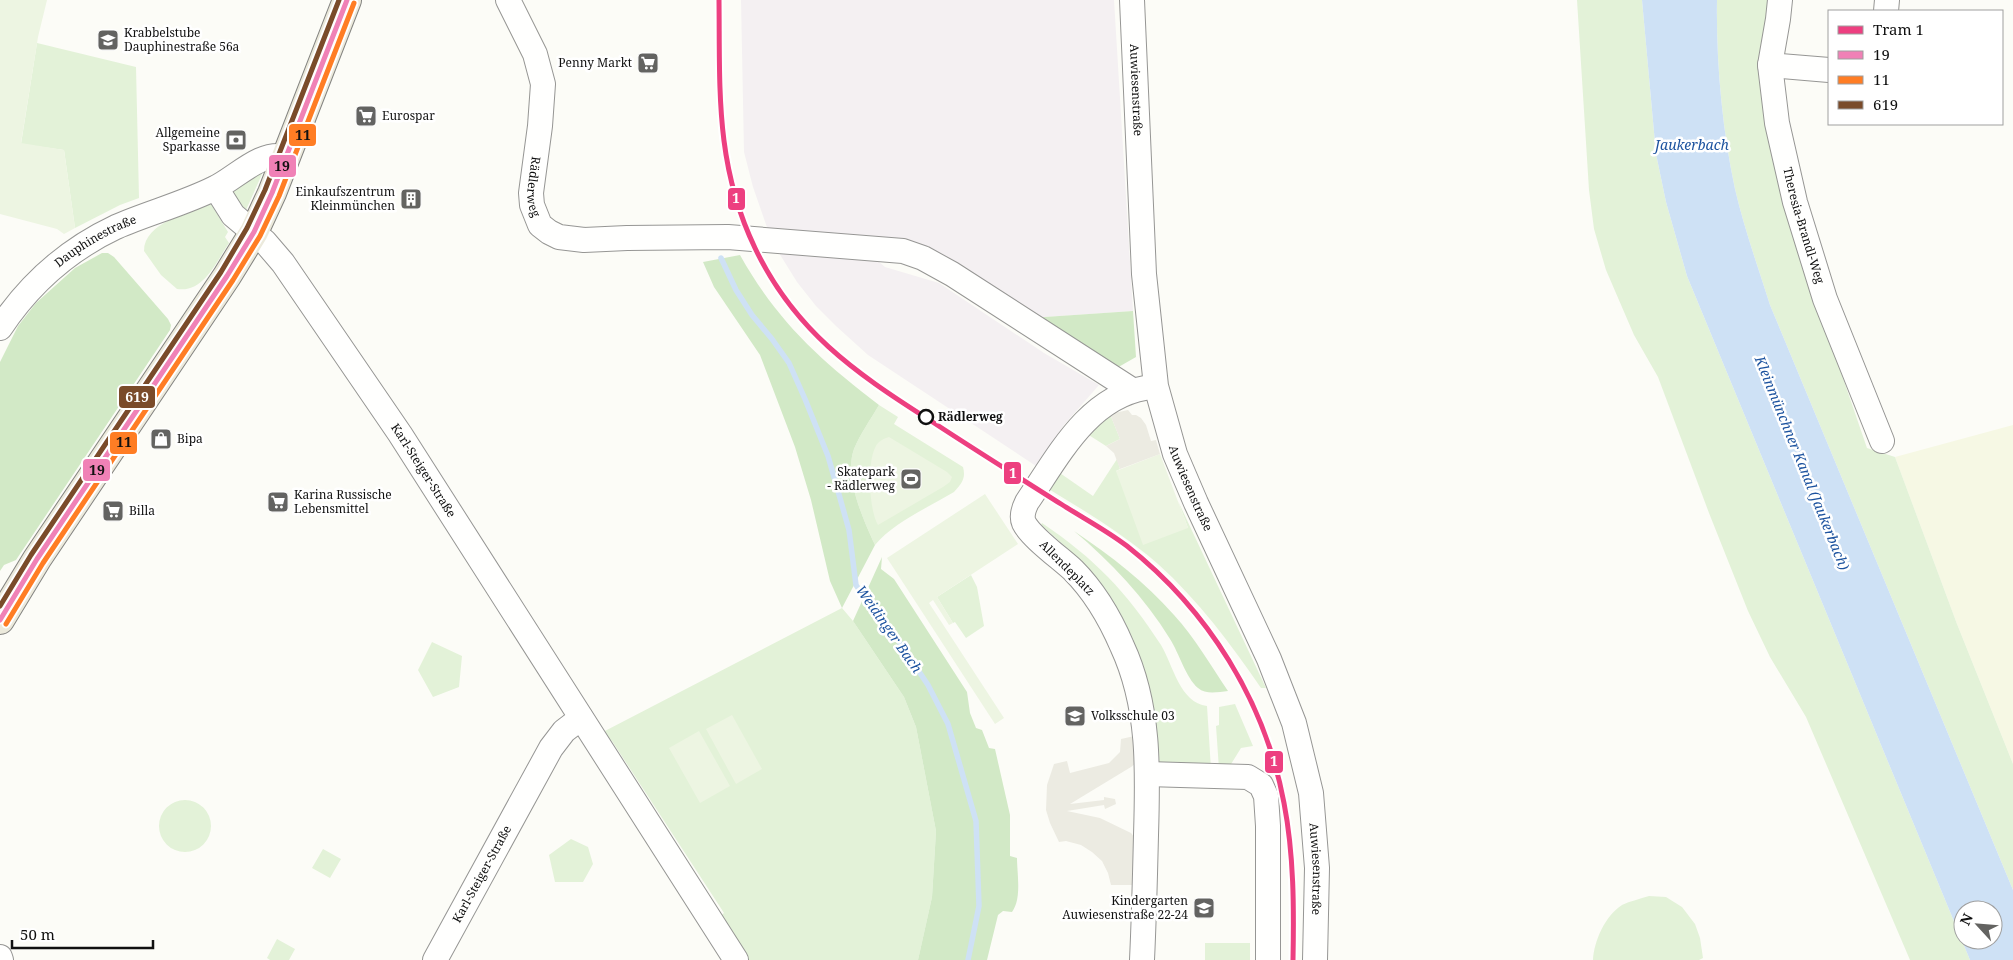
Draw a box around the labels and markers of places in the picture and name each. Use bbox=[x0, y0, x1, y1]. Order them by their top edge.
place label: Krabbelstube Dauphinestraße 56a bbox=[124, 24, 240, 55]
school or university icon: Krabbelstube Dauphinestraße 56a bbox=[96, 28, 120, 52]
supermarket icon: Penny Markt bbox=[636, 51, 660, 75]
place label: Penny Markt bbox=[558, 54, 632, 71]
supermarket icon: Eurospar bbox=[354, 104, 378, 128]
place label: Eurospar bbox=[382, 107, 435, 124]
place label: Allgemeine Sparkasse bbox=[155, 124, 220, 155]
bank icon: Allgemeine Sparkasse bbox=[224, 128, 248, 152]
place label: Einkaufszentrum Kleinmünchen bbox=[296, 183, 395, 214]
building icon: Einkaufszentrum Kleinmünchen bbox=[399, 187, 423, 211]
place label: Rädlerweg bbox=[938, 408, 1003, 425]
marker: Rädlerweg bbox=[918, 409, 934, 425]
shop icon: Bipa bbox=[149, 427, 173, 451]
place label: Bipa bbox=[177, 430, 203, 447]
place label: Skatepark - Rädlerweg bbox=[827, 463, 896, 494]
sports icon: Skatepark - Rädlerweg bbox=[899, 467, 923, 491]
place label: Karina Russische Lebensmittel bbox=[294, 486, 392, 517]
supermarket icon: Karina Russische Lebensmittel bbox=[266, 490, 290, 514]
supermarket icon: Billa bbox=[101, 499, 125, 523]
place label: Billa bbox=[129, 502, 155, 519]
school or university icon: Volksschule 03 bbox=[1063, 704, 1087, 728]
place label: Volksschule 03 bbox=[1091, 707, 1175, 724]
place label: Kindergarten Auwiesenstraße 22-24 bbox=[1062, 892, 1188, 923]
school or university icon: Kindergarten Auwiesenstraße 22-24 bbox=[1192, 896, 1216, 920]

